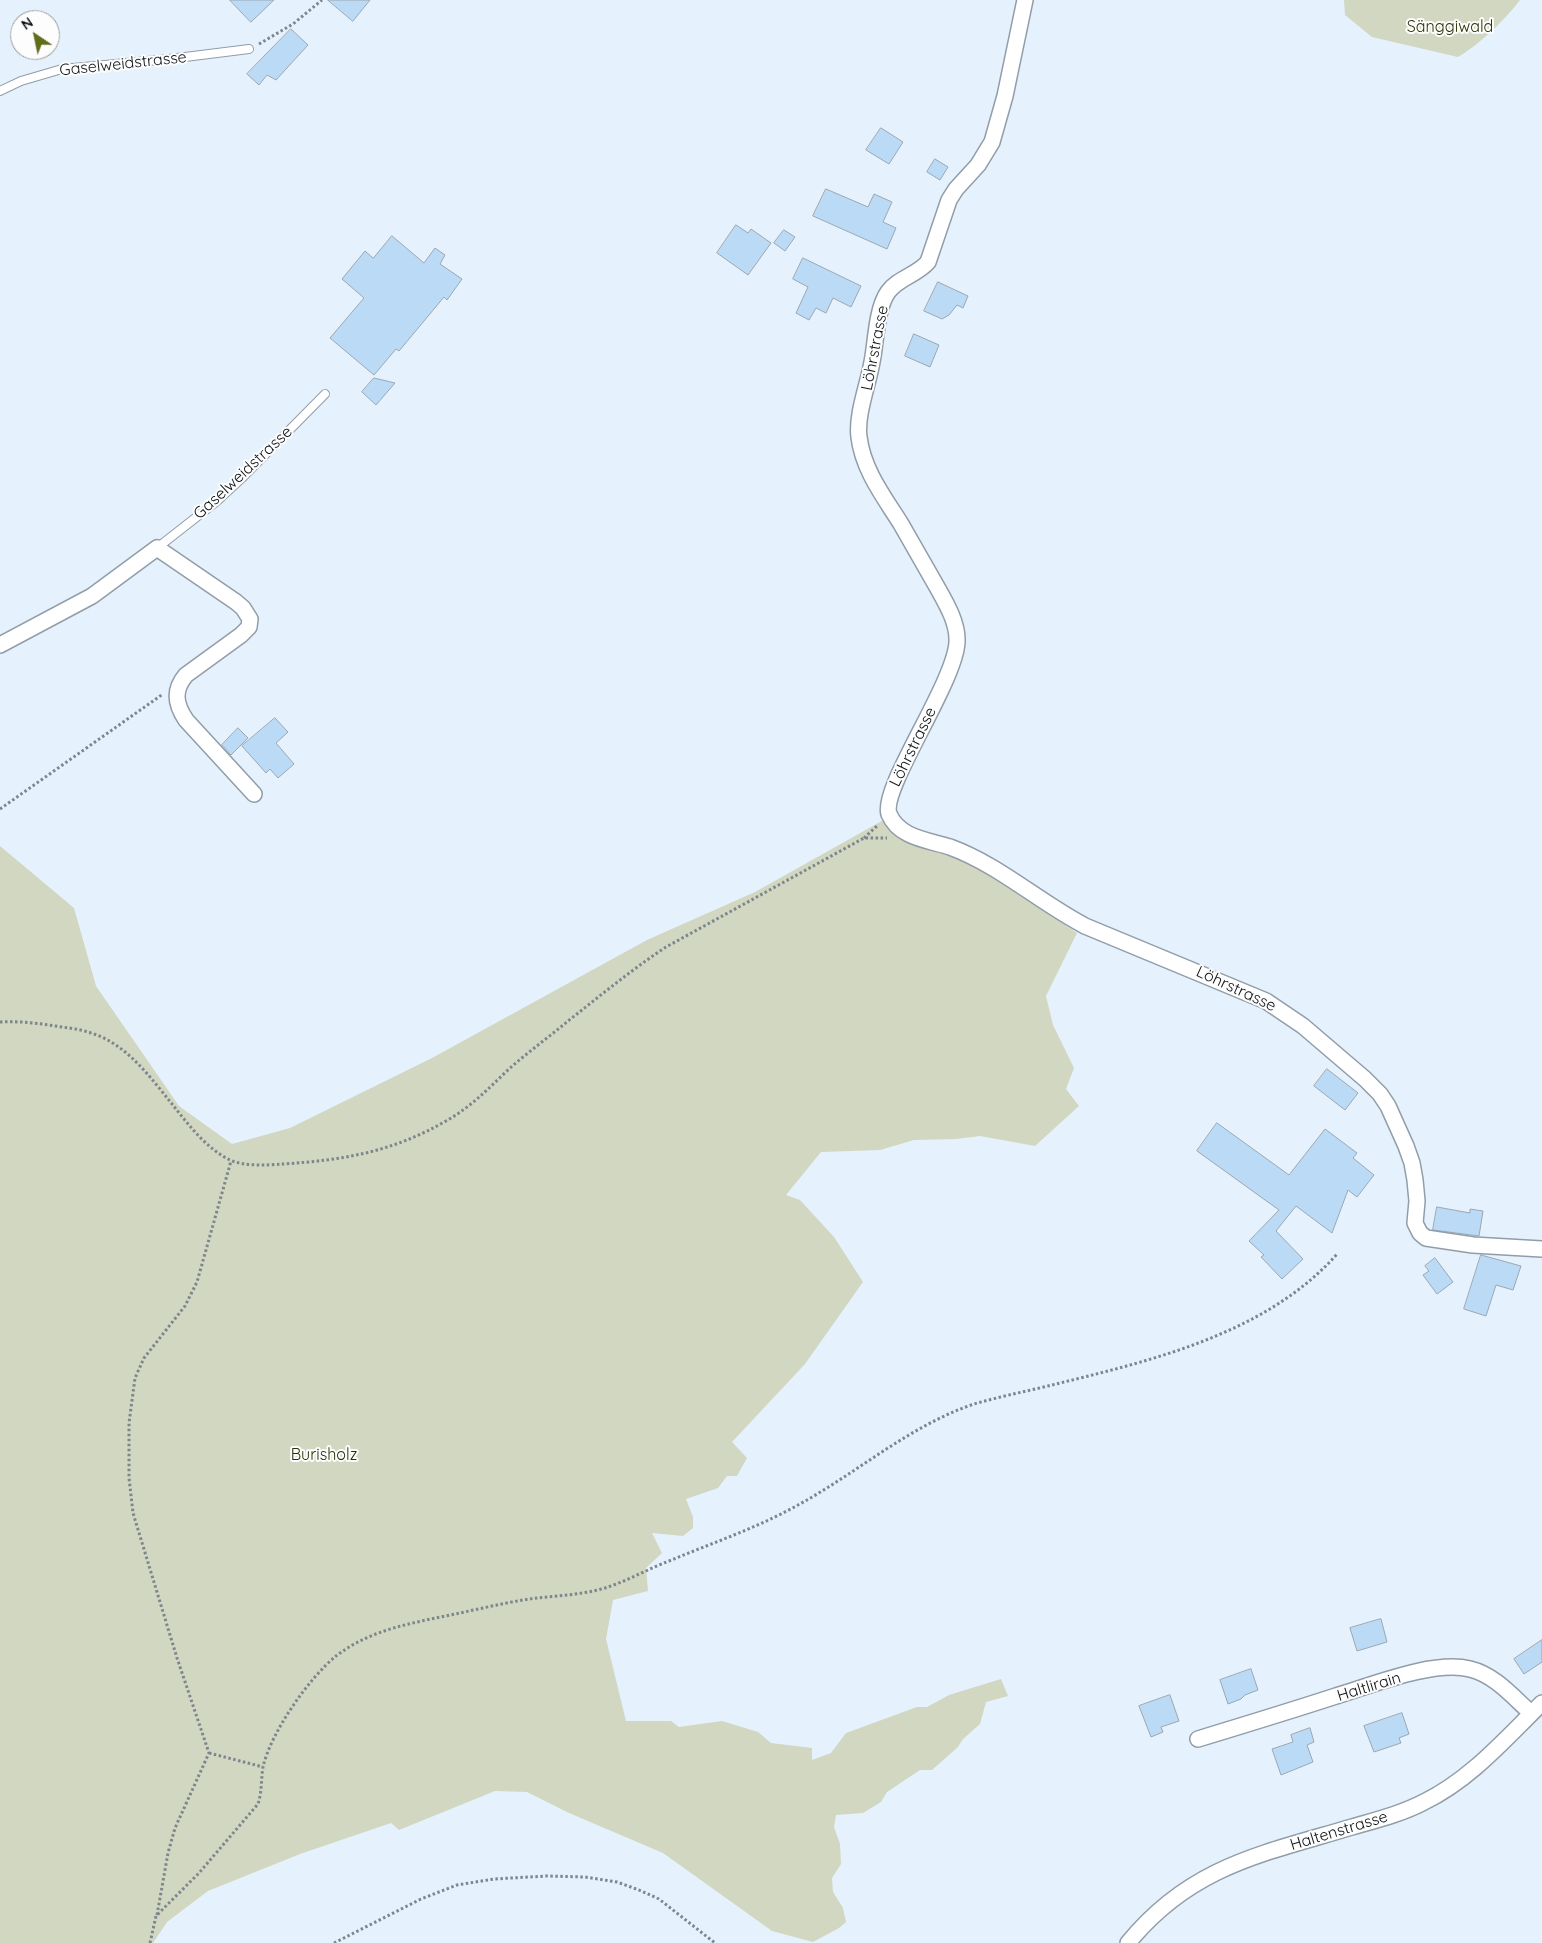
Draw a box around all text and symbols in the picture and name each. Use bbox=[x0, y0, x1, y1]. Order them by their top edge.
north arrow bbox=[10, 10, 60, 60]
text: N bbox=[18, 13, 36, 34]
park label: Sänggiwald bbox=[1407, 17, 1493, 37]
street label: Gaselweidstrasse bbox=[58, 48, 188, 80]
street label: Löhrstrasse bbox=[857, 304, 893, 392]
street label: Gaselweidstrasse bbox=[190, 422, 296, 524]
street label: Löhrstrasse bbox=[886, 704, 940, 790]
street label: Löhrstrasse bbox=[1193, 962, 1279, 1016]
park label: Burisholz bbox=[291, 1445, 357, 1465]
street label: Haltlirain bbox=[1335, 1668, 1403, 1706]
street label: Haltenstrasse bbox=[1288, 1807, 1390, 1855]

